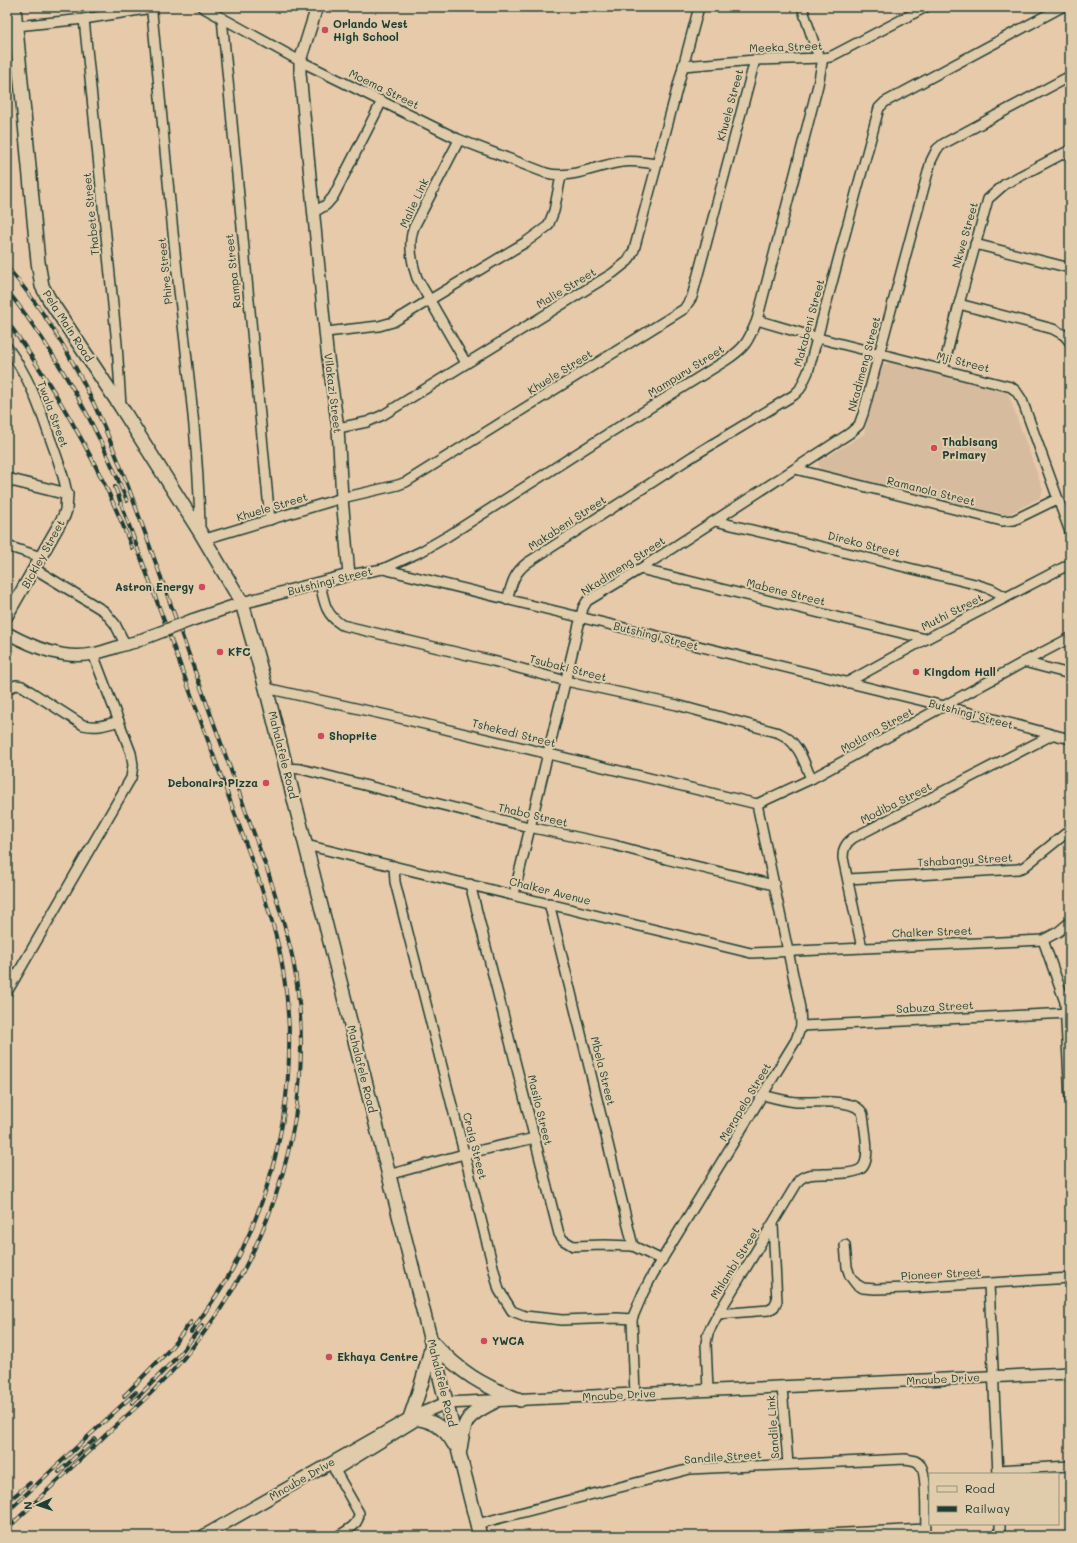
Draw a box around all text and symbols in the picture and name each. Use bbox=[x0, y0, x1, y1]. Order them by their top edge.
place label: Orlando West High School bbox=[333, 16, 408, 44]
marker: Orlando West High School bbox=[320, 25, 330, 35]
street label: Meeka Street bbox=[749, 38, 823, 55]
street label: Moema Street bbox=[347, 65, 422, 112]
street label: Khuele Street bbox=[713, 67, 746, 142]
street label: Thabete Street bbox=[79, 172, 102, 256]
street label: Malie Link bbox=[396, 175, 432, 230]
street label: Nkwe Street bbox=[948, 200, 981, 270]
street label: Rampa Street bbox=[221, 233, 244, 309]
street label: Phire Street bbox=[154, 237, 175, 305]
street label: Malie Street bbox=[533, 264, 598, 311]
street label: Makabeni Street bbox=[790, 277, 827, 368]
street label: Pela Main Road bbox=[40, 287, 97, 364]
street label: Nkadimeng Street bbox=[844, 315, 883, 413]
street label: Mampuru Street bbox=[645, 341, 727, 400]
street label: Khuele Street bbox=[524, 346, 595, 397]
street label: Mji Street bbox=[935, 348, 991, 375]
street label: Vilakazi Street bbox=[321, 352, 346, 434]
street label: Twala Street bbox=[35, 379, 72, 449]
place label: Thabisang Primary bbox=[942, 434, 998, 462]
marker: Thabisang Primary bbox=[929, 443, 939, 453]
street label: Ramanola Street bbox=[885, 472, 977, 509]
street label: Khuele Street bbox=[234, 489, 309, 524]
street label: Makabeni Street bbox=[525, 492, 609, 553]
street label: Bickley Street bbox=[17, 517, 68, 591]
street label: Direko Street bbox=[826, 527, 902, 560]
street label: Nkadimeng Street bbox=[578, 533, 668, 598]
street label: Butshingi Street bbox=[286, 563, 374, 598]
street label: Mabene Street bbox=[745, 574, 827, 609]
place label: Astron Energy bbox=[115, 579, 194, 594]
marker: Astron Energy bbox=[197, 582, 207, 592]
street label: Muthi Street bbox=[918, 589, 985, 634]
street label: Butshingi Street bbox=[612, 618, 700, 653]
place label: KFC bbox=[228, 644, 250, 659]
marker: KFC bbox=[215, 647, 225, 657]
street label: Tsubaki Street bbox=[528, 651, 608, 684]
place label: Kingdom Hall bbox=[924, 664, 996, 679]
marker: Kingdom Hall bbox=[911, 667, 921, 677]
street label: Butshingi Street bbox=[927, 695, 1015, 732]
street label: Motlana Street bbox=[838, 703, 916, 756]
street label: Mahalafele Road bbox=[265, 709, 302, 800]
street label: Tshekedi Street bbox=[471, 715, 558, 750]
place label: Shoprite bbox=[329, 728, 377, 743]
marker: Shoprite bbox=[316, 731, 326, 741]
place label: Debonairs Pizza bbox=[167, 775, 258, 790]
marker: Debonairs Pizza bbox=[261, 778, 271, 788]
street label: Modiba Street bbox=[858, 778, 934, 827]
street label: Thabo Street bbox=[497, 799, 570, 830]
street label: Tshabangu Street bbox=[917, 850, 1013, 869]
street label: Chalker Avenue bbox=[508, 873, 593, 908]
street label: Chalker Street bbox=[892, 923, 973, 940]
street label: Sabuza Street bbox=[896, 997, 974, 1016]
street label: Mahalafele Road bbox=[344, 1023, 381, 1114]
street label: Mbela Street bbox=[588, 1035, 619, 1107]
street label: Merapelo Street bbox=[715, 1059, 774, 1144]
street label: Masilo Street bbox=[524, 1073, 557, 1147]
street label: Craig Street bbox=[460, 1111, 491, 1181]
street label: Mhlambi Street bbox=[706, 1224, 763, 1302]
street label: Pioneer Street bbox=[900, 1264, 982, 1283]
place label: YWCA bbox=[492, 1333, 525, 1348]
marker: YWCA bbox=[479, 1336, 489, 1346]
street label: Mahalafele Road bbox=[424, 1337, 461, 1428]
place label: Ekhaya Centre bbox=[337, 1349, 418, 1364]
marker: Ekhaya Centre bbox=[324, 1352, 334, 1362]
street label: Mncube Drive bbox=[906, 1369, 980, 1388]
street label: Mncube Drive bbox=[582, 1385, 656, 1404]
street label: Sandile Link bbox=[763, 1395, 782, 1459]
street label: Sandile Street bbox=[684, 1446, 762, 1467]
street label: Mncube Drive bbox=[266, 1454, 338, 1504]
legend bbox=[929, 1473, 1059, 1525]
text: Road bbox=[965, 1480, 995, 1496]
north arrow bbox=[18, 1485, 58, 1525]
text: Railway bbox=[965, 1500, 1010, 1516]
text: N bbox=[20, 1501, 35, 1510]

